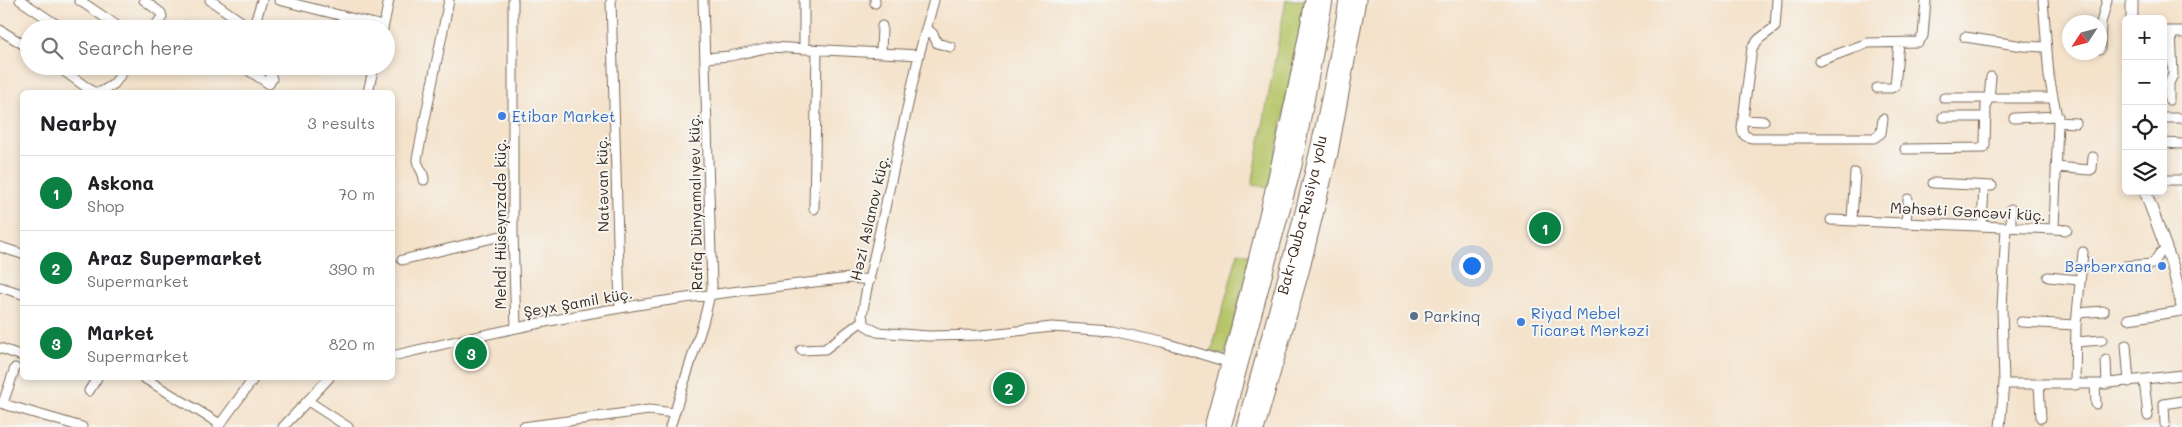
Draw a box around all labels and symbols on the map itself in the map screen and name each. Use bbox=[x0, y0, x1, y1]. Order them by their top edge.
north arrow bbox=[2062, 15, 2107, 60]
place label: Etibar Market bbox=[512, 106, 616, 126]
marker: Etibar Market bbox=[496, 110, 508, 122]
street label: Rafiq Dünyamalıyev küç. bbox=[683, 113, 707, 291]
street label: Bakı-Quba-Rusiya yolu bbox=[1272, 133, 1331, 296]
street label: Natəvan küç. bbox=[591, 136, 613, 232]
street label: Mehdi Hüseynzadə küç. bbox=[490, 139, 510, 309]
street label: Həzi Aslanov küç. bbox=[845, 153, 893, 283]
street label: Məhsəti Gəncəvi küç. bbox=[1890, 197, 2046, 225]
pin: 1 bbox=[1529, 209, 1561, 247]
your location bbox=[1459, 253, 1485, 279]
place label: Bərbərxana bbox=[2065, 256, 2152, 276]
marker: Bərbərxana bbox=[2156, 260, 2168, 272]
street label: Şeyx Şamil küç. bbox=[522, 283, 634, 321]
place label: Riyad Mebel Ticarət Mərkəzi bbox=[1531, 303, 1649, 340]
place label: Parkinq bbox=[1424, 306, 1481, 326]
marker: Parkinq bbox=[1408, 310, 1420, 322]
marker: Riyad Mebel Ticarət Mərkəzi bbox=[1515, 316, 1527, 328]
pin: 3 bbox=[455, 334, 487, 372]
pin: 2 bbox=[993, 369, 1025, 407]

